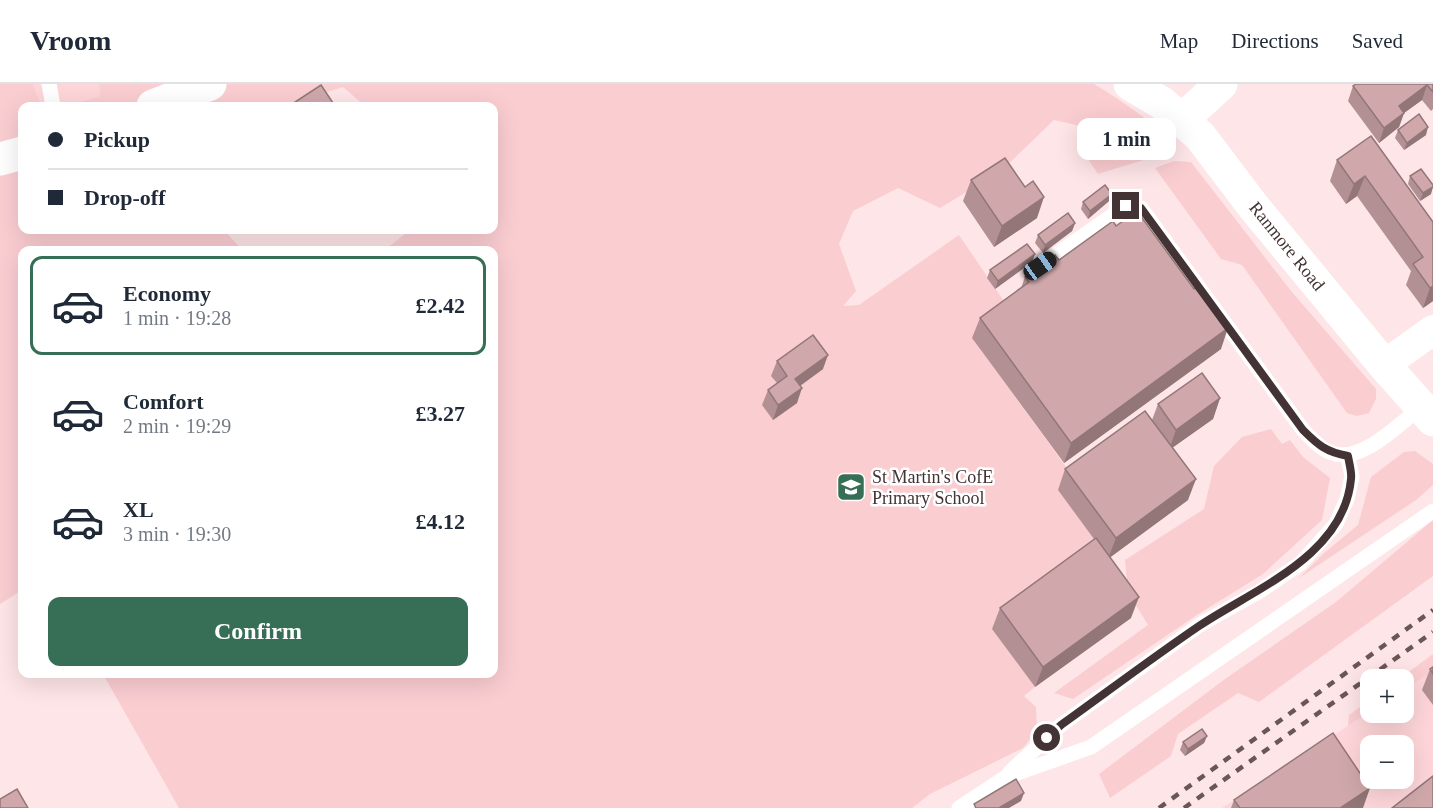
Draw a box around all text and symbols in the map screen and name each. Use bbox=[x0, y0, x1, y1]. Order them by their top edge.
text: Vroom bbox=[30, 25, 111, 56]
text: Map bbox=[1160, 29, 1198, 53]
text: Directions bbox=[1231, 29, 1319, 53]
text: Saved bbox=[1352, 29, 1403, 53]
callout: 1 min bbox=[1076, 119, 1176, 161]
text: Pickup bbox=[84, 127, 150, 152]
text: 1 min bbox=[1102, 128, 1151, 150]
text: Drop-off bbox=[84, 185, 165, 210]
route end bbox=[1112, 192, 1139, 219]
street label: Ranmore Road bbox=[1245, 198, 1329, 294]
car bbox=[1020, 248, 1060, 284]
icon: car bbox=[51, 279, 105, 333]
text: Economy bbox=[123, 281, 211, 306]
text: £2.42 bbox=[416, 293, 465, 318]
text: 1 min · 19:28 bbox=[123, 307, 231, 329]
icon: car bbox=[51, 387, 105, 441]
text: Comfort bbox=[123, 389, 204, 414]
text: £3.27 bbox=[416, 401, 465, 426]
text: 2 min · 19:29 bbox=[123, 415, 231, 437]
place label: St Martin's CofE Primary School bbox=[872, 467, 993, 508]
school or university icon: St Martin's CofE Primary School bbox=[835, 471, 867, 503]
icon: car bbox=[51, 495, 105, 549]
text: XL bbox=[123, 497, 154, 522]
text: £4.12 bbox=[416, 509, 465, 534]
text: 3 min · 19:30 bbox=[123, 523, 231, 545]
button: Confirm bbox=[48, 597, 468, 666]
map controls bbox=[1360, 669, 1414, 789]
button: + bbox=[1360, 669, 1414, 723]
route start bbox=[1033, 724, 1060, 751]
button: − bbox=[1360, 735, 1414, 789]

